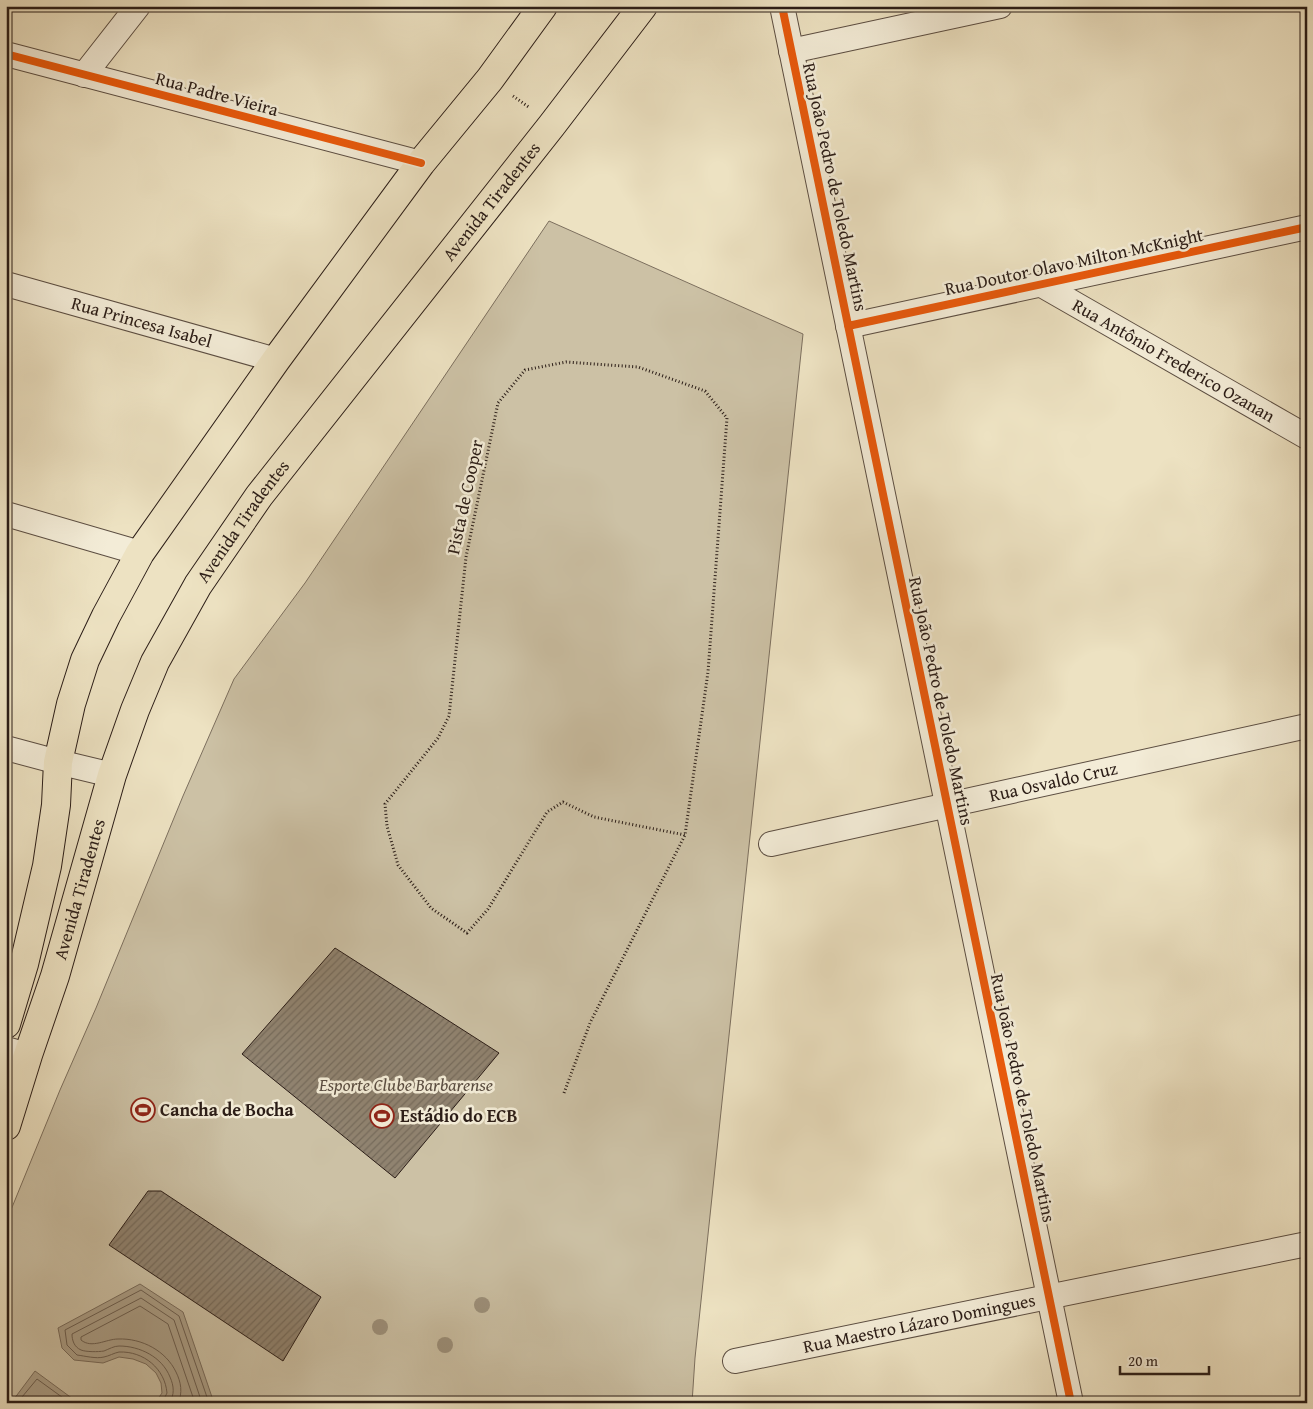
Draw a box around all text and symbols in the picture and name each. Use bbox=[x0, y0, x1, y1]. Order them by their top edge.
street label: Rua João Pedro de Toledo Martins bbox=[796, 60, 875, 314]
street label: Rua Padre Vieira bbox=[153, 64, 282, 123]
street label: Avenida Tiradentes bbox=[436, 136, 547, 267]
street label: Rua Doutor Olavo Milton McKnight bbox=[942, 221, 1206, 302]
street label: Rua Princesa Isabel bbox=[68, 289, 215, 354]
street label: Rua Antônio Frederico Ozanan bbox=[1068, 291, 1280, 429]
street label: Pista de Cooper bbox=[439, 437, 490, 557]
street label: Avenida Tiradentes bbox=[190, 454, 296, 588]
street label: Rua João Pedro de Toledo Martins bbox=[902, 574, 981, 828]
street label: Rua Osvaldo Cruz bbox=[987, 754, 1120, 809]
street label: Avenida Tiradentes bbox=[46, 815, 112, 963]
street label: Rua João Pedro de Toledo Martins bbox=[984, 971, 1063, 1225]
park label: Esporte Clube Barbarense bbox=[318, 1071, 493, 1098]
place label: Cancha de Bocha bbox=[160, 1096, 294, 1123]
sports icon: Cancha de Bocha bbox=[130, 1097, 156, 1123]
place label: Estádio do ECB bbox=[400, 1102, 518, 1129]
sports icon: Estádio do ECB bbox=[369, 1103, 395, 1129]
street label: Rua Maestro Lázaro Domingues bbox=[801, 1286, 1038, 1360]
scale bar bbox=[1120, 1344, 1209, 1376]
text: 20 m bbox=[1128, 1350, 1159, 1371]

